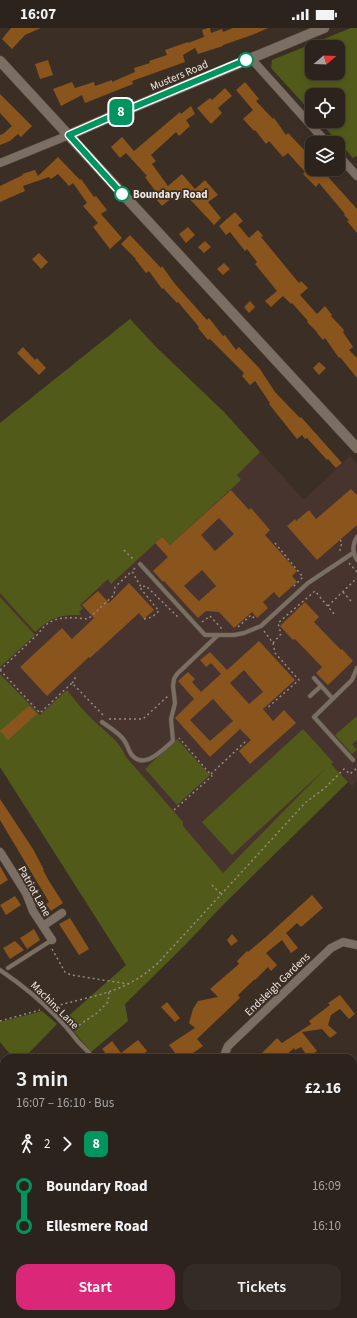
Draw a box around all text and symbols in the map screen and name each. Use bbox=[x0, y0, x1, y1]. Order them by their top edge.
text: 16:07 bbox=[20, 4, 56, 25]
north arrow bbox=[305, 40, 345, 80]
map controls bbox=[305, 40, 345, 176]
unlabelled marker bbox=[238, 52, 254, 68]
street label: Musters Road bbox=[148, 57, 210, 94]
button: locate bbox=[305, 88, 345, 128]
line badge: 8 bbox=[108, 99, 134, 125]
text: 8 bbox=[117, 102, 125, 122]
button: layers bbox=[305, 136, 345, 176]
marker: Boundary Road bbox=[114, 186, 130, 202]
place label: Boundary Road bbox=[133, 187, 208, 202]
street label: Patriot Lane bbox=[15, 863, 55, 920]
street label: Endsleigh Gardens bbox=[241, 949, 314, 1019]
street label: Machins Lane bbox=[27, 978, 82, 1033]
text: 3 min bbox=[16, 1063, 68, 1095]
text: £2.16 bbox=[305, 1078, 341, 1099]
text: 16:07 – 16:10 · Bus bbox=[16, 1094, 114, 1112]
icon: walk bbox=[16, 1133, 38, 1155]
icon: forward bbox=[56, 1133, 78, 1155]
text: 8 bbox=[92, 1134, 100, 1154]
text: 2 bbox=[44, 1135, 50, 1153]
text: Boundary Road bbox=[46, 1176, 148, 1197]
text: 16:09 bbox=[312, 1177, 341, 1195]
text: Ellesmere Road bbox=[46, 1216, 148, 1237]
text: 16:10 bbox=[312, 1217, 341, 1235]
button: Start bbox=[16, 1264, 175, 1310]
button: Tickets bbox=[183, 1264, 341, 1310]

